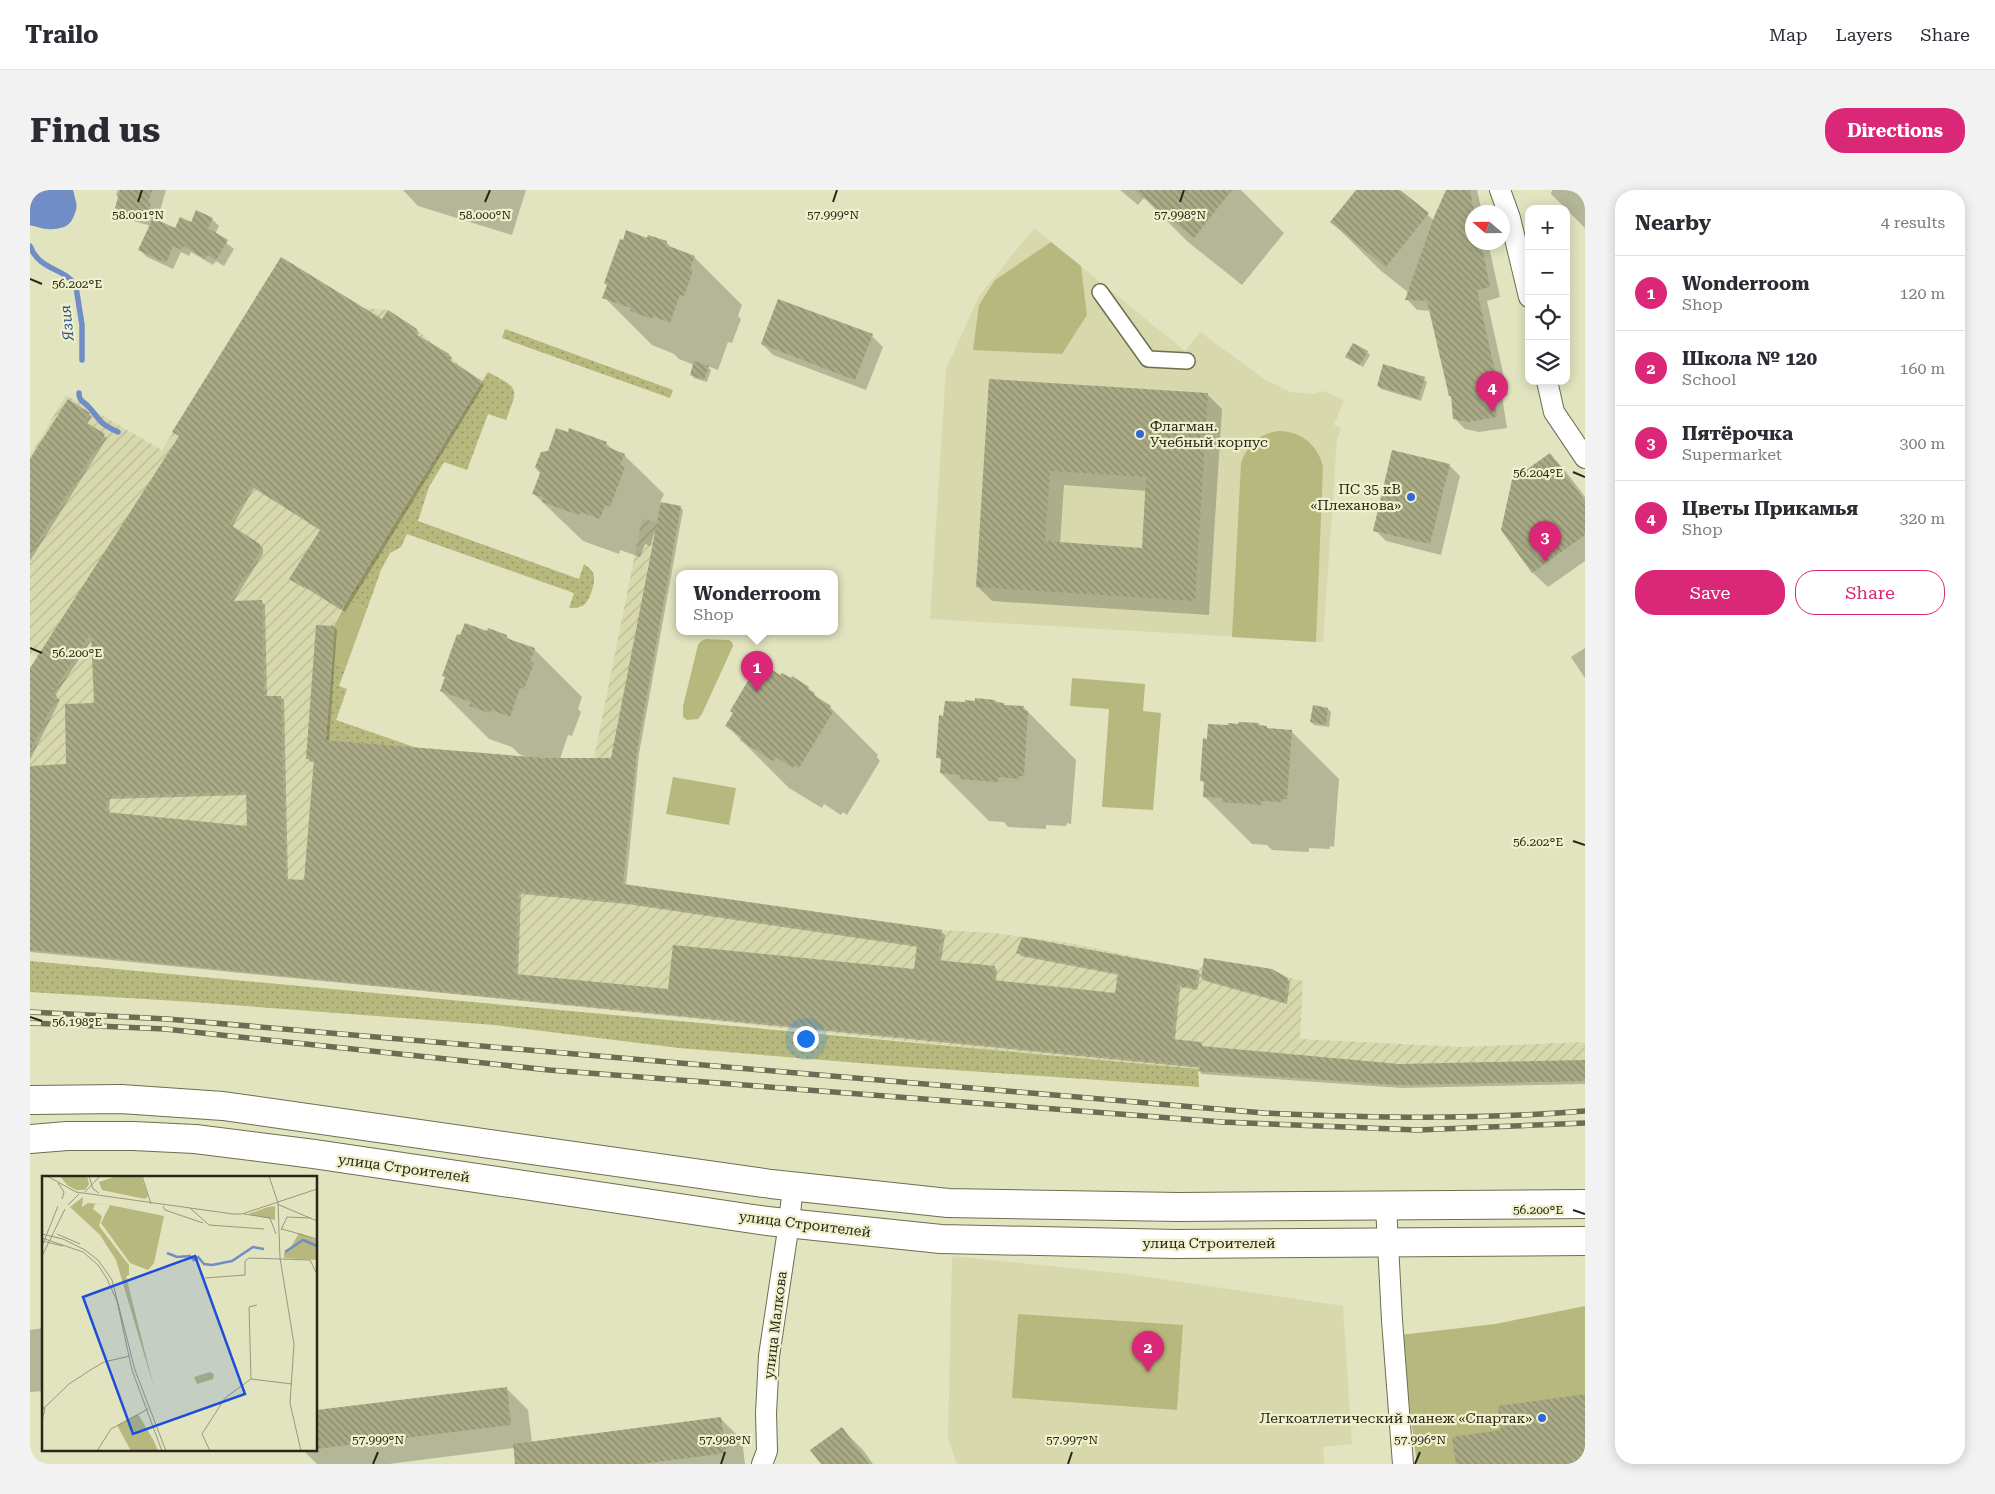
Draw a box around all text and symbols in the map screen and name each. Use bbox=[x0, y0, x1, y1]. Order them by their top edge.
text: Trailo bbox=[25, 21, 99, 49]
text: Map bbox=[1769, 24, 1808, 45]
text: Layers bbox=[1836, 24, 1892, 45]
text: Share bbox=[1920, 24, 1970, 45]
button: Directions bbox=[1825, 108, 1965, 153]
text: Find us bbox=[30, 110, 160, 151]
north arrow bbox=[1465, 205, 1510, 250]
map controls bbox=[1525, 205, 1570, 385]
button: + bbox=[1525, 205, 1570, 250]
text: 58.001°N bbox=[112, 208, 164, 222]
text: 58.000°N bbox=[459, 208, 511, 222]
text: 57.999°N bbox=[807, 208, 859, 222]
text: 57.998°N bbox=[1154, 208, 1206, 222]
text: Nearby bbox=[1635, 211, 1711, 235]
text: 4 results bbox=[1881, 213, 1945, 232]
button: − bbox=[1525, 250, 1570, 295]
text: Wonderroom bbox=[1682, 272, 1810, 295]
text: 56.202°E bbox=[52, 277, 102, 291]
text: 1 bbox=[1647, 284, 1655, 303]
text: 120 m bbox=[1899, 284, 1945, 303]
button: locate bbox=[1525, 295, 1570, 340]
text: Shop bbox=[1682, 295, 1723, 314]
water label: Язия bbox=[56, 304, 78, 343]
button: layers bbox=[1525, 340, 1570, 385]
text: Школа № 120 bbox=[1682, 347, 1817, 370]
text: 2 bbox=[1647, 359, 1655, 378]
text: 160 m bbox=[1899, 359, 1945, 378]
text: School bbox=[1682, 370, 1736, 389]
pin: 4 bbox=[1476, 371, 1508, 412]
place label: Флагман. Учебный корпус bbox=[1150, 418, 1268, 450]
text: Пятёрочка bbox=[1682, 422, 1793, 445]
marker: Флагман. Учебный корпус bbox=[1134, 428, 1146, 440]
text: 3 bbox=[1647, 434, 1655, 453]
text: 300 m bbox=[1899, 434, 1945, 453]
text: Supermarket bbox=[1682, 445, 1782, 464]
text: 56.204°E bbox=[1513, 466, 1563, 480]
place label: ПС 35 кВ «Плеханова» bbox=[1310, 481, 1401, 513]
marker: ПС 35 кВ «Плеханова» bbox=[1405, 491, 1417, 503]
text: Цветы Прикамья bbox=[1682, 497, 1858, 520]
text: 4 bbox=[1647, 509, 1655, 528]
text: 320 m bbox=[1899, 509, 1945, 528]
text: Shop bbox=[1682, 520, 1723, 539]
pin: 3 bbox=[1529, 521, 1561, 562]
popup bbox=[676, 570, 838, 635]
button: Save bbox=[1635, 570, 1785, 615]
button: Share bbox=[1795, 570, 1945, 615]
text: Wonderroom bbox=[693, 582, 821, 605]
text: Shop bbox=[693, 605, 734, 624]
text: 56.200°E bbox=[52, 646, 102, 660]
pin: 1 bbox=[741, 651, 773, 692]
text: 56.202°E bbox=[1513, 835, 1563, 849]
text: 56.198°E bbox=[52, 1015, 102, 1029]
your location bbox=[793, 1026, 819, 1052]
street label: улица Строителей bbox=[337, 1151, 471, 1185]
inset map bbox=[42, 1176, 318, 1452]
text: 56.200°E bbox=[1513, 1203, 1563, 1217]
street label: улица Строителей bbox=[738, 1208, 872, 1240]
street label: улица Строителей bbox=[1143, 1235, 1275, 1251]
street label: улица Малкова bbox=[760, 1270, 790, 1380]
pin: 2 bbox=[1132, 1331, 1164, 1372]
place label: Легкоатлетический манеж «Спартак» bbox=[1259, 1410, 1532, 1426]
marker: Легкоатлетический манеж «Спартак» bbox=[1536, 1412, 1548, 1424]
text: 57.999°N bbox=[352, 1433, 404, 1447]
text: 57.998°N bbox=[699, 1433, 751, 1447]
text: 57.997°N bbox=[1046, 1433, 1098, 1447]
text: 57.996°N bbox=[1394, 1433, 1446, 1447]

